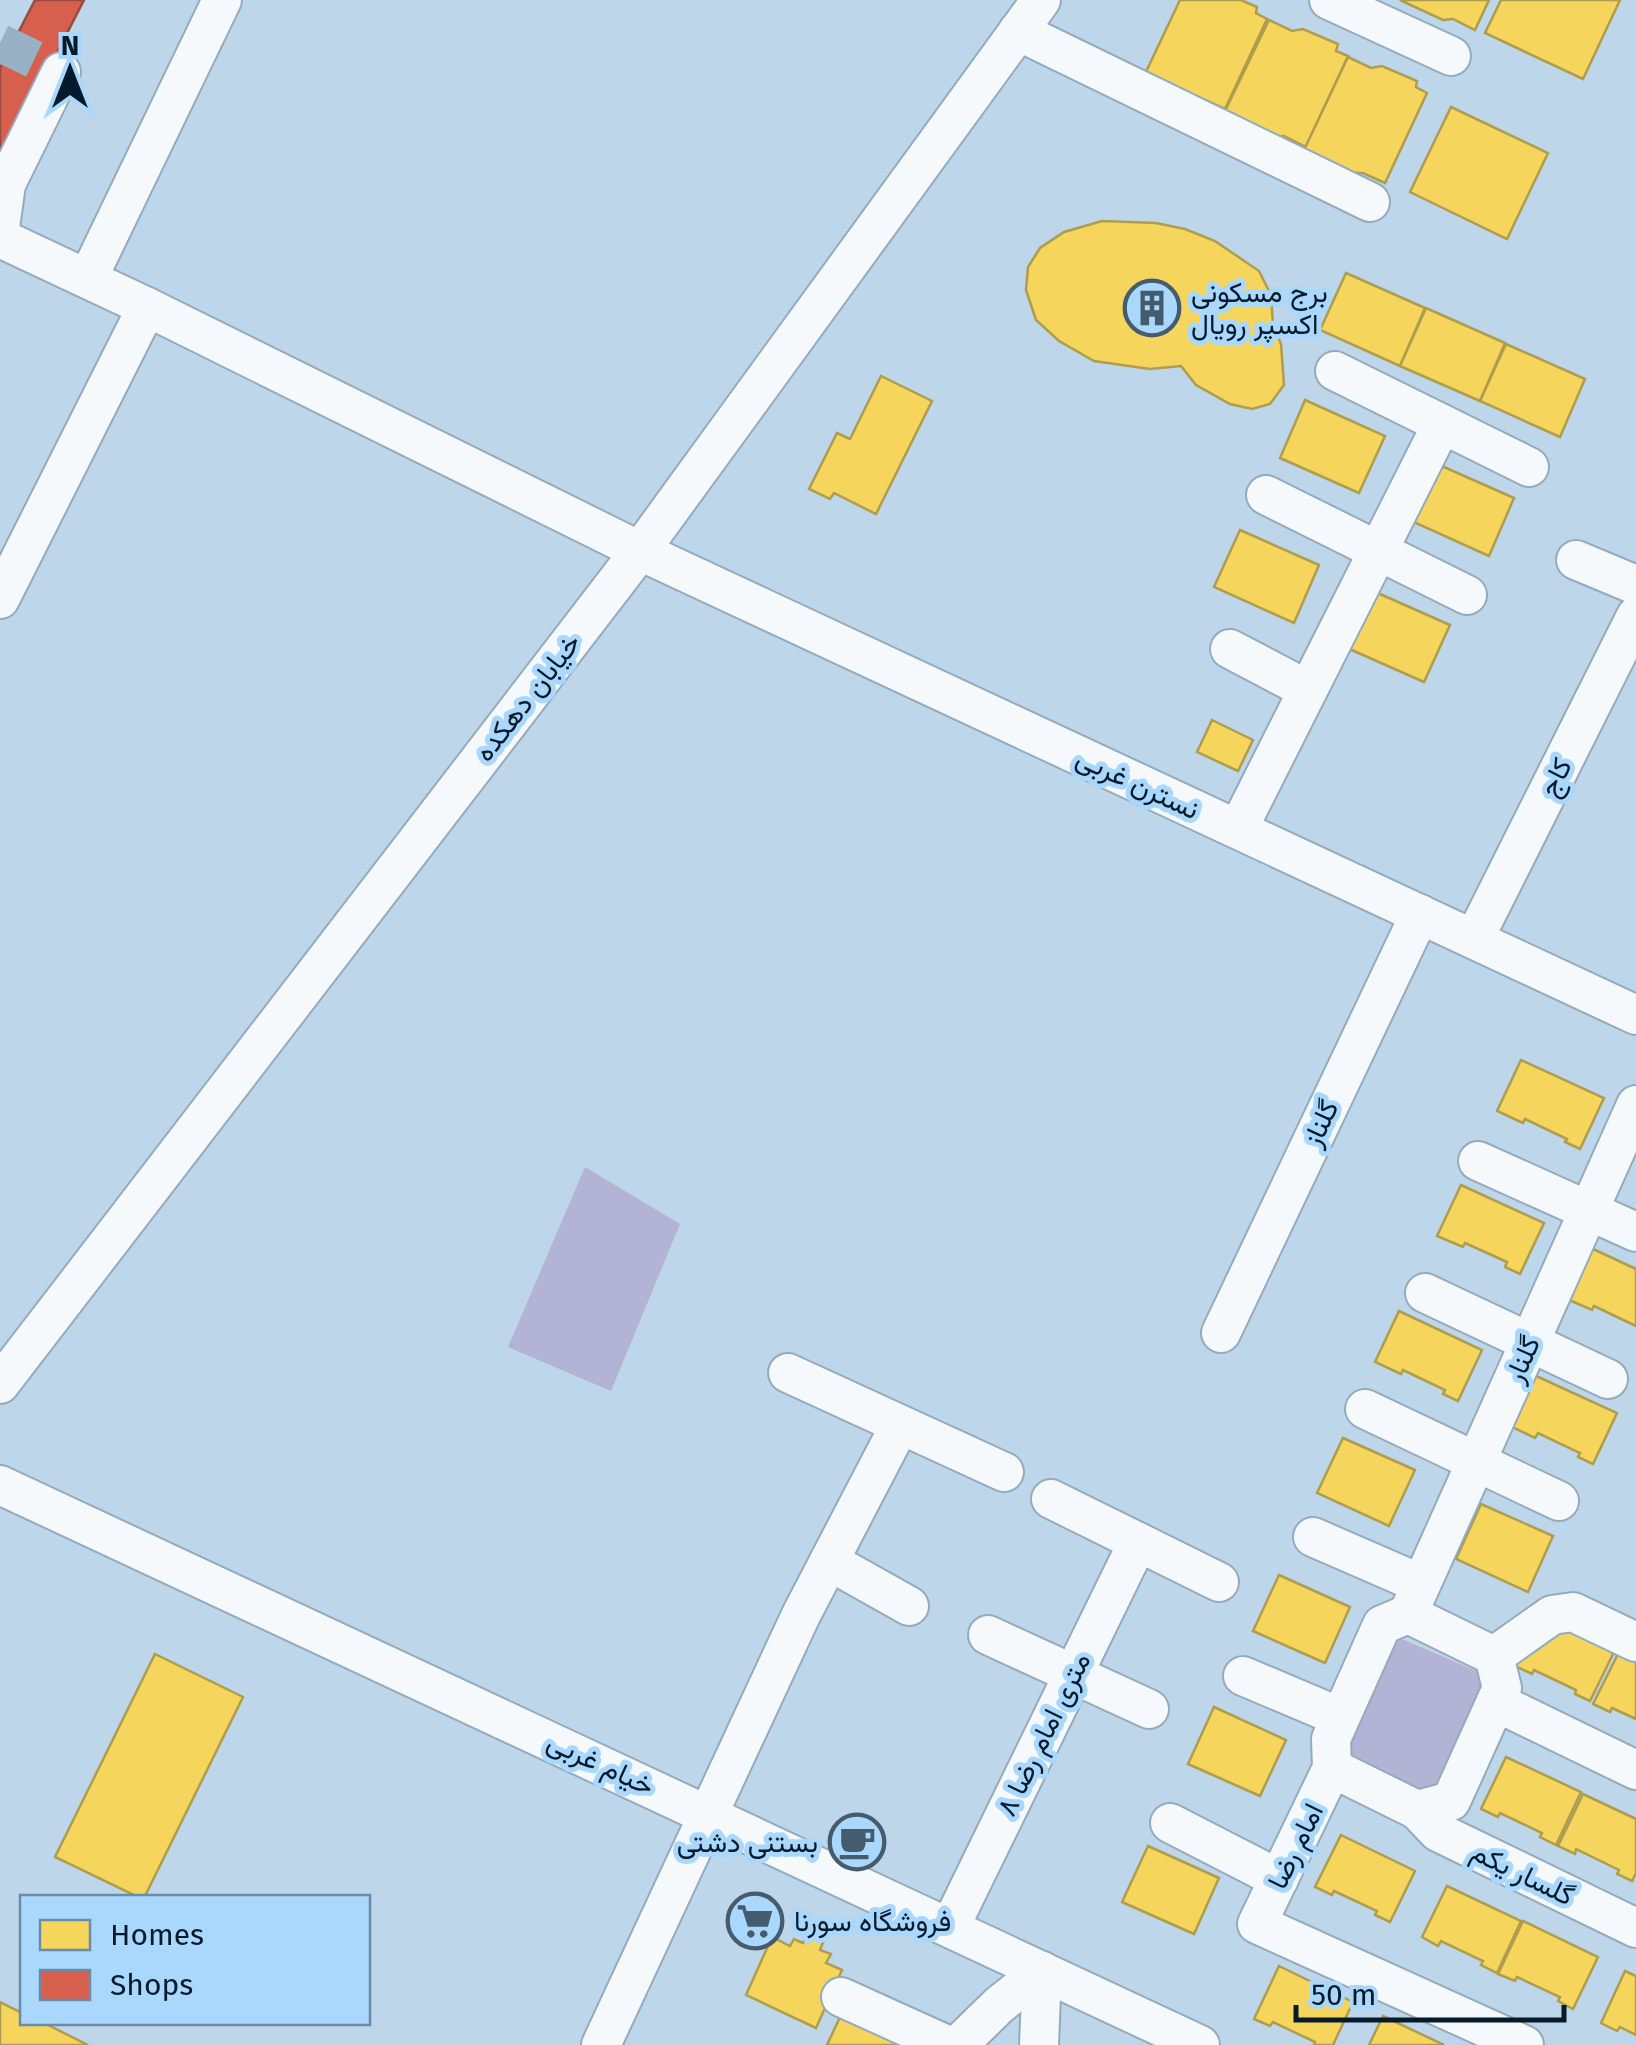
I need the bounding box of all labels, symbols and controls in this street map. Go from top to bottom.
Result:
north arrow [20,20,120,120]
text: N [61,29,79,62]
place label: برج مسکونی اکسپر رویال [1191,276,1328,343]
building icon: برج مسکونی اکسپر رویال [1122,278,1182,338]
street label: خیابان دهکده [467,627,588,768]
street label: نسترن غربی [1071,741,1204,827]
street label: کاج [1532,753,1581,803]
street label: گلناز [1295,1095,1346,1153]
street label: گلنار [1497,1331,1548,1389]
street label: ۸ متری امام رضا [990,1647,1099,1822]
street label: خیام غربی [541,1724,659,1804]
street label: امام رضا [1261,1798,1332,1895]
cafe icon: بستنی دشتی [827,1812,887,1872]
place label: بستنی دشتی [677,1826,818,1859]
street label: گلسار یکم [1465,1834,1579,1914]
supermarket icon: فروشگاه سورنا [725,1891,785,1951]
legend [20,1895,370,2025]
place label: فروشگاه سورنا [794,1905,951,1939]
text: Homes [110,1917,204,1953]
scale bar [1296,1960,1564,2022]
text: Shops [110,1967,193,2003]
text: 50 m [1311,1977,1376,2013]

